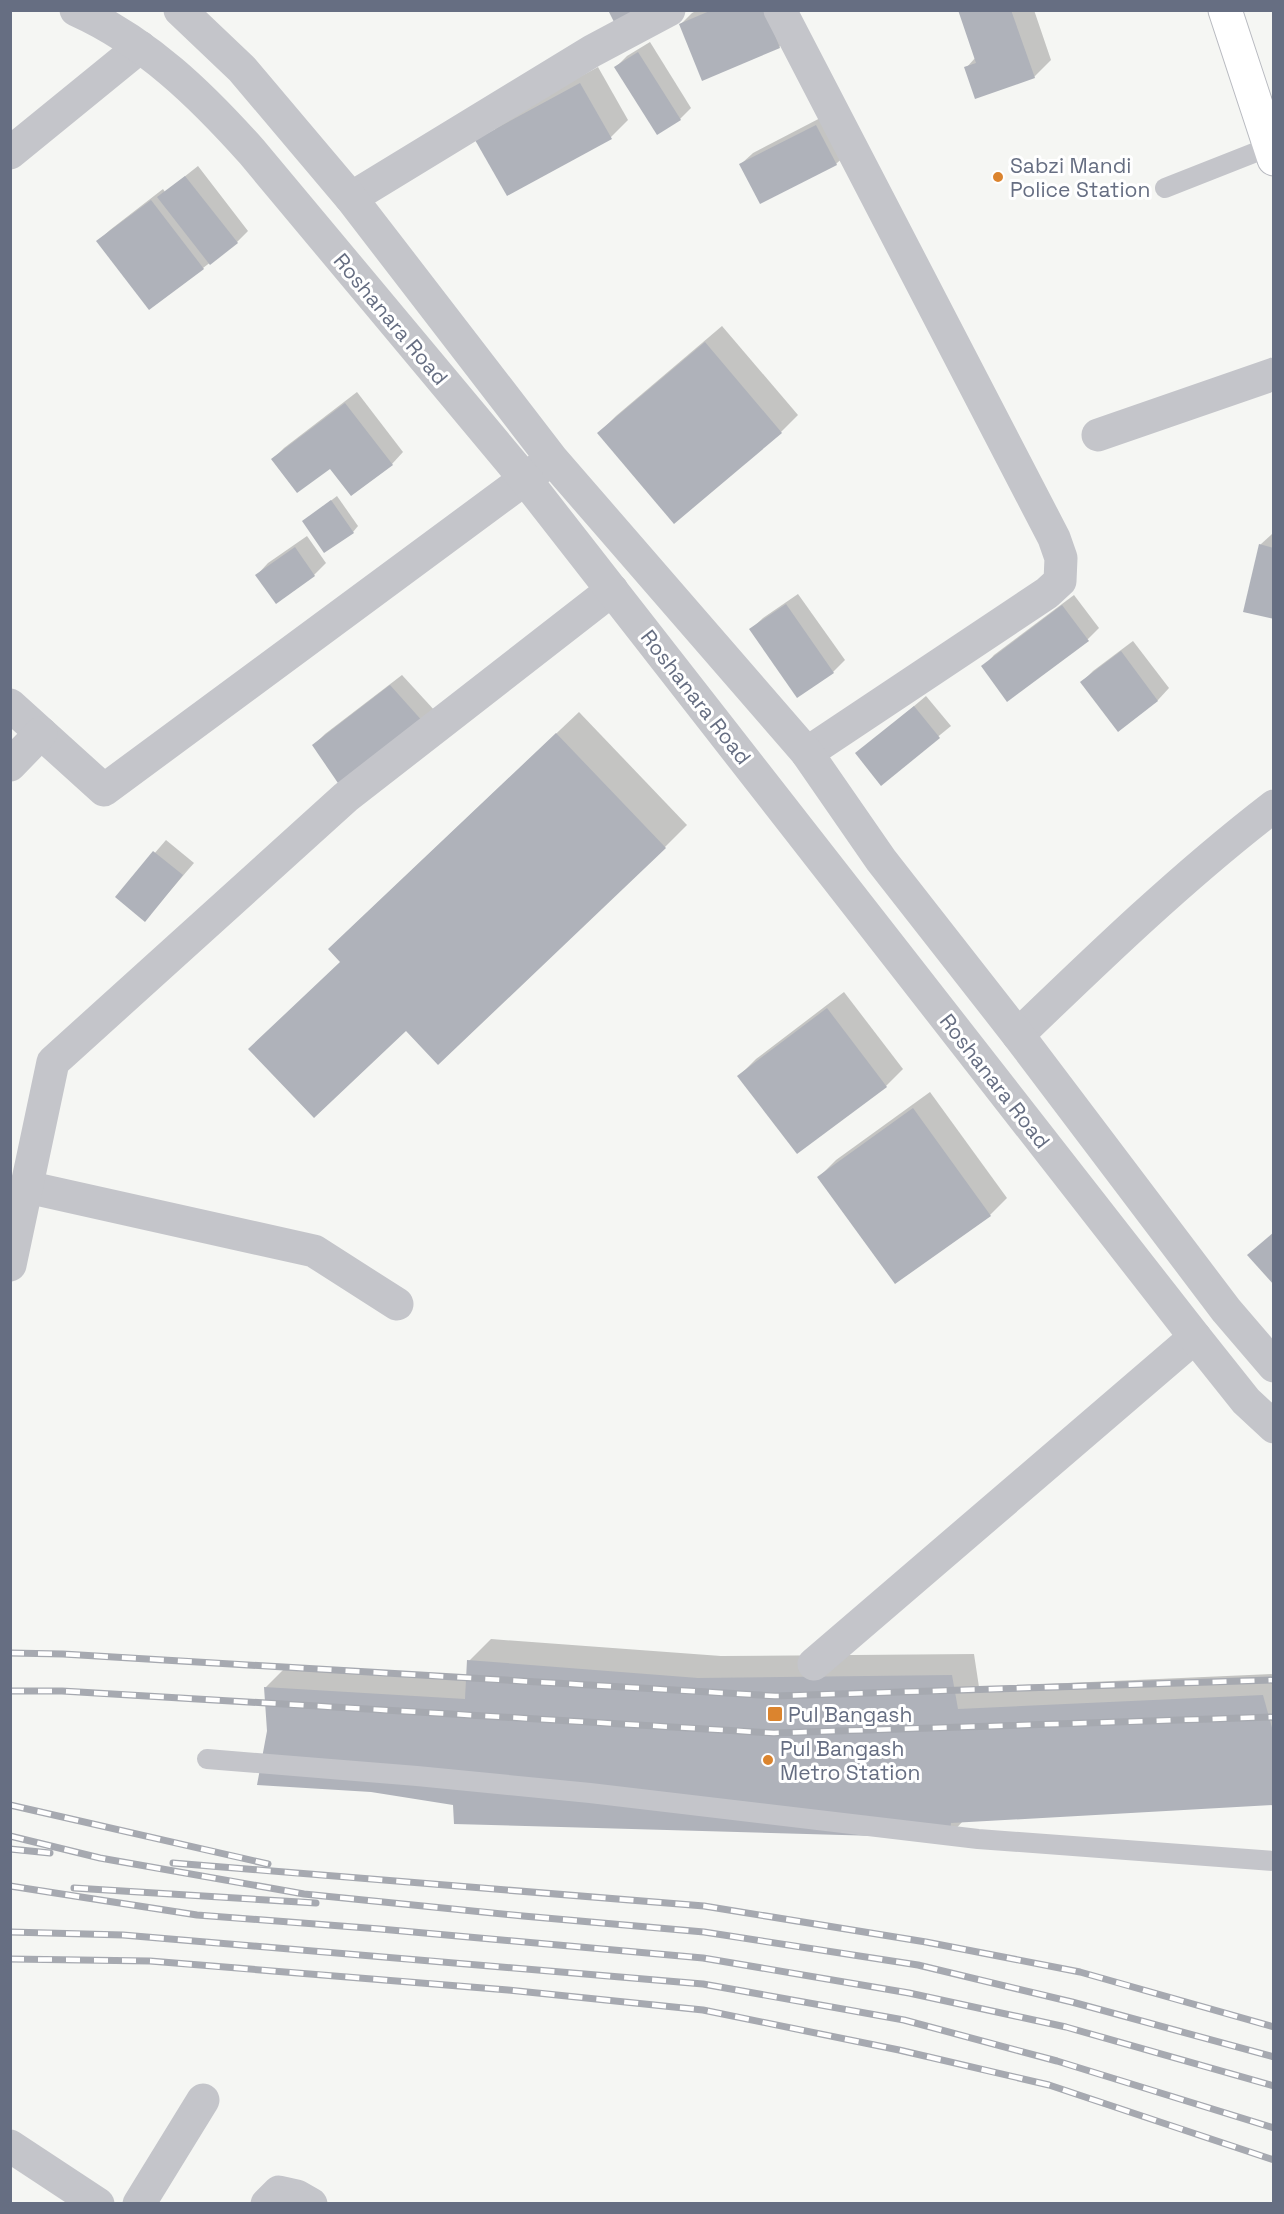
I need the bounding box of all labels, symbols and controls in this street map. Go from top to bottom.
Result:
place label: Sabzi Mandi Police Station [1010,152,1150,203]
marker: Sabzi Mandi Police Station [991,170,1005,184]
street label: Roshanara Road [328,248,454,390]
street label: Roshanara Road [635,624,757,770]
street label: Roshanara Road [934,1008,1056,1154]
place label: Pul Bangash [788,1701,912,1728]
marker: Pul Bangash [766,1705,784,1723]
place label: Pul Bangash Metro Station [780,1735,920,1786]
marker: Pul Bangash Metro Station [761,1753,775,1767]

